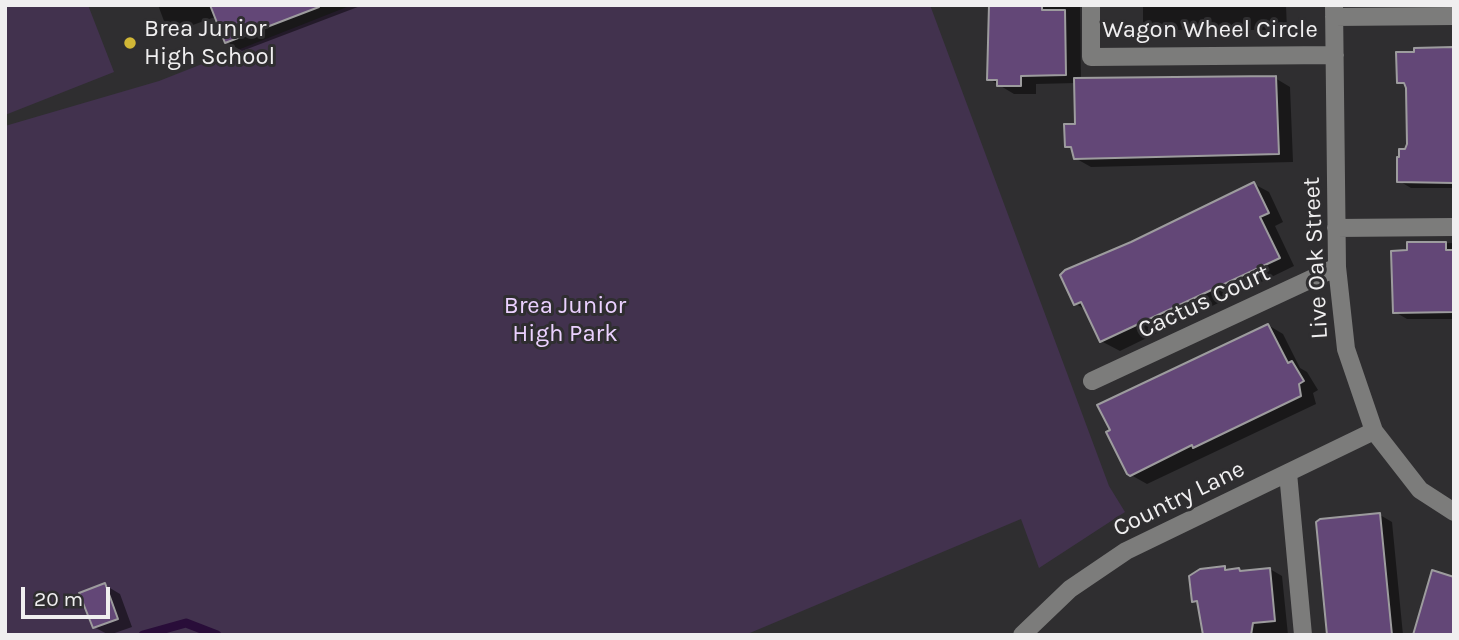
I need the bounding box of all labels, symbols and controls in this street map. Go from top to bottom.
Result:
place label: Brea Junior High School [144,15,275,71]
street label: Wagon Wheel Circle [1102,16,1318,44]
marker: Brea Junior High School [122,35,138,51]
street label: Live Oak Street [1297,176,1335,340]
street label: Cactus Court [1133,259,1275,345]
park label: Brea Junior High Park [504,292,626,348]
street label: Country Lane [1109,455,1249,543]
scale bar [24,574,114,618]
text: 20 m [34,587,83,611]

